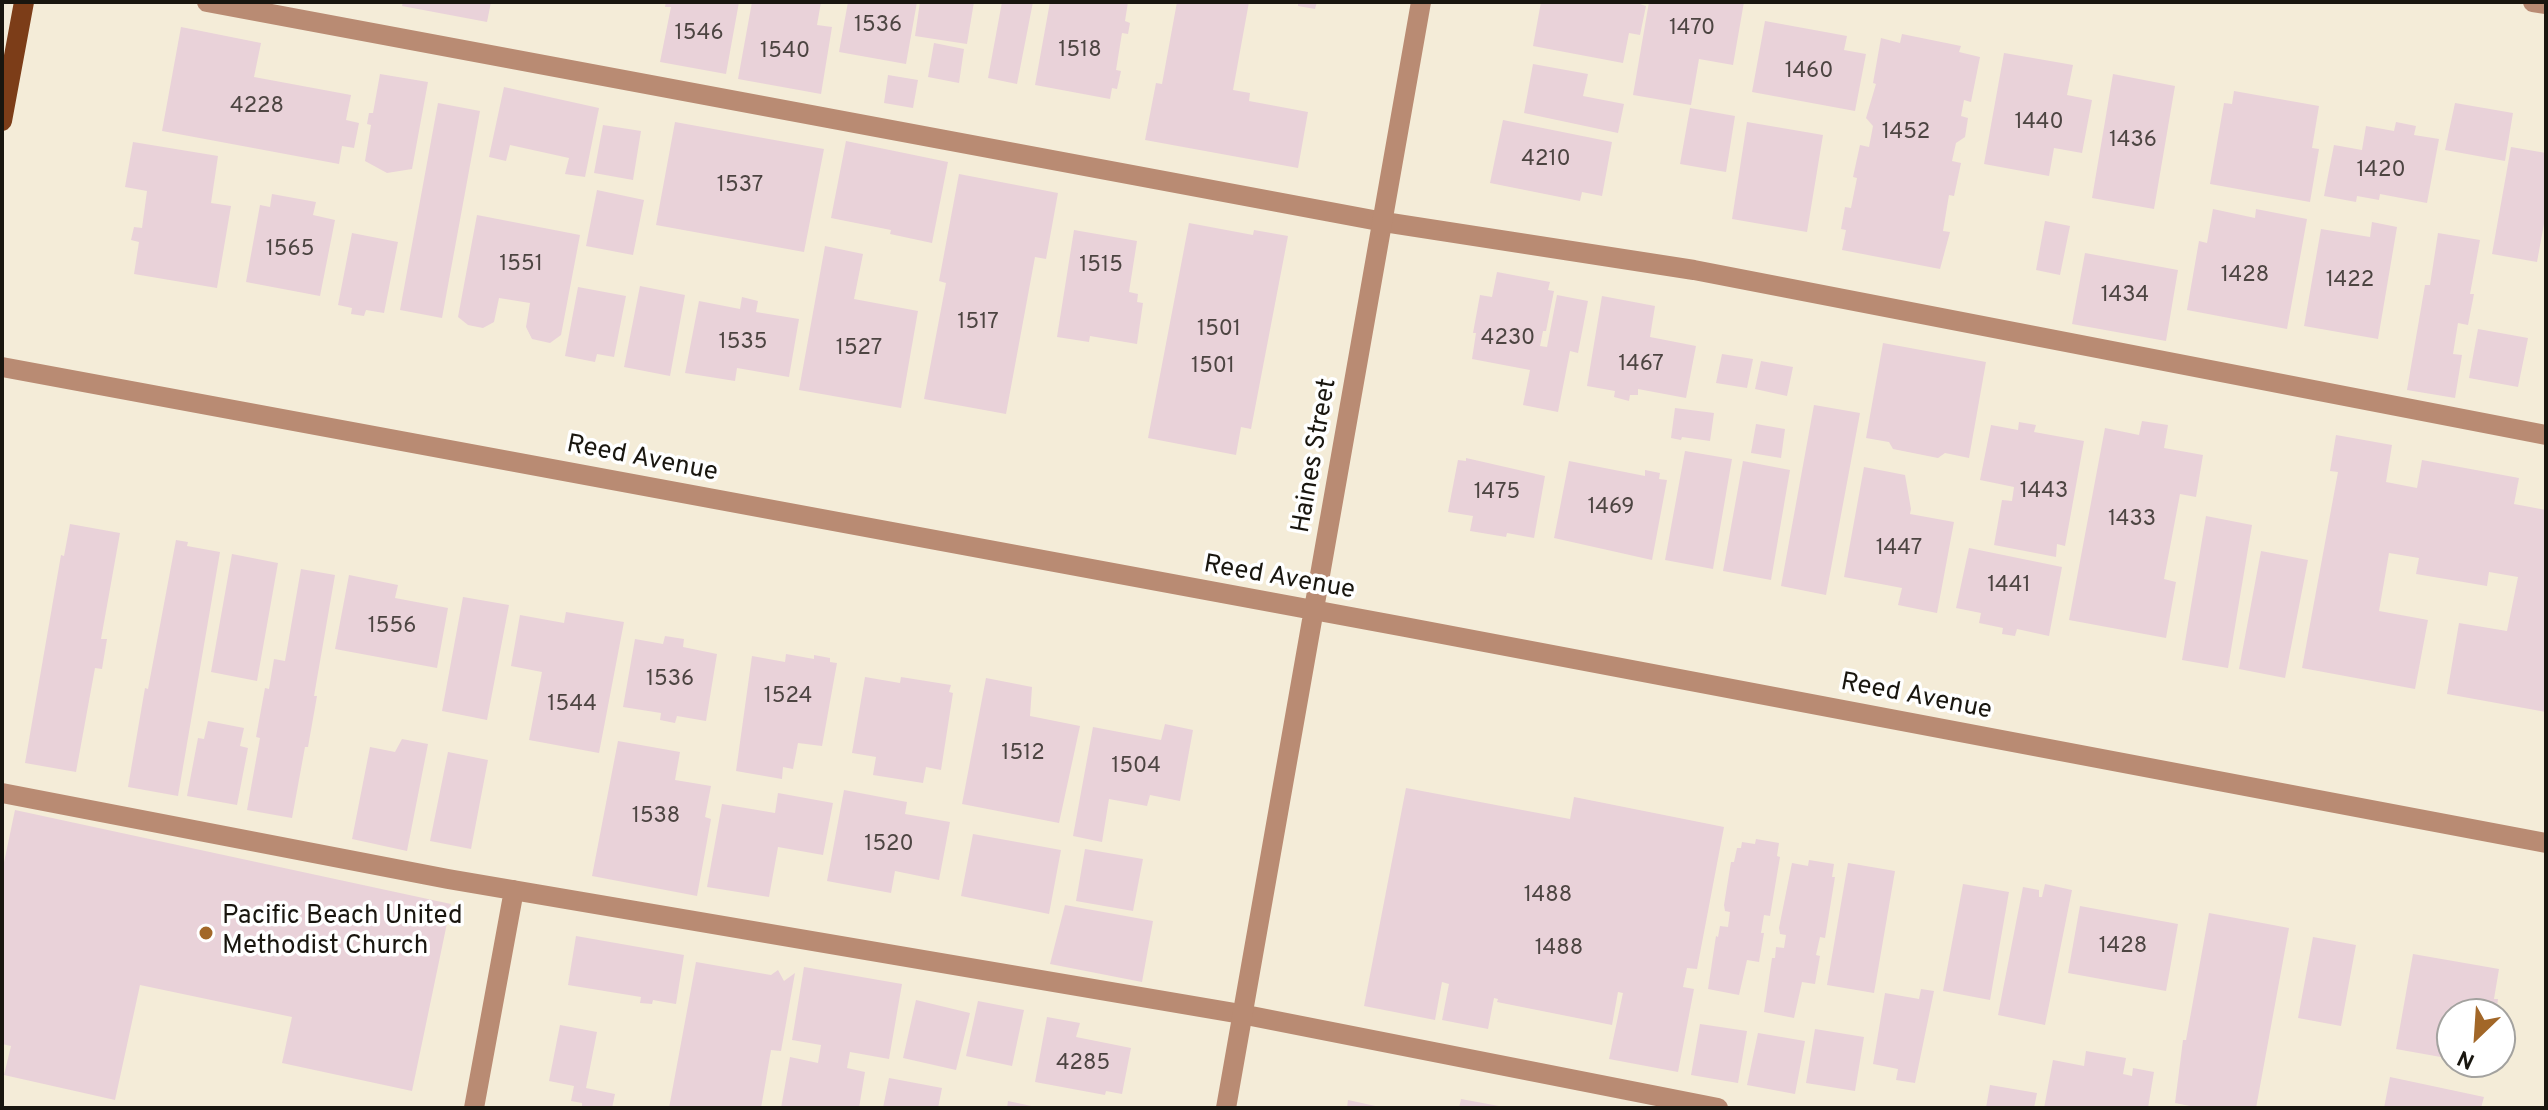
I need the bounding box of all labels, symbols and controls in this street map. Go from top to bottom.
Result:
house number: 1536 [854,14,902,40]
house number: 1470 [1669,17,1715,43]
house number: 1546 [674,22,724,48]
house number: 1518 [1058,39,1102,65]
house number: 1540 [760,40,810,66]
house number: 1460 [1785,60,1833,86]
house number: 4228 [230,95,284,121]
house number: 1440 [2014,111,2064,137]
house number: 1452 [1882,121,1930,147]
house number: 1436 [2109,129,2157,155]
house number: 4210 [1521,148,1571,174]
house number: 1420 [2356,159,2406,185]
house number: 1537 [717,174,763,200]
house number: 1565 [266,238,314,264]
house number: 1551 [499,253,543,279]
house number: 1515 [1079,254,1123,280]
house number: 1428 [2221,264,2269,290]
house number: 1422 [2326,269,2374,295]
house number: 1434 [2101,284,2149,310]
house number: 1517 [957,311,999,337]
house number: 1501 [1197,318,1241,344]
house number: 4230 [1481,327,1535,353]
house number: 1535 [719,331,767,357]
house number: 1527 [836,337,882,363]
house number: 1467 [1618,353,1664,379]
house number: 1501 [1191,355,1235,381]
street label: Haines Street [1287,376,1345,536]
street label: Reed Avenue [564,430,720,490]
house number: 1443 [2020,480,2068,506]
house number: 1475 [1474,481,1520,507]
house number: 1469 [1588,496,1634,522]
house number: 1433 [2108,508,2156,534]
house number: 1447 [1876,537,1922,563]
street label: Reed Avenue [1201,550,1357,608]
house number: 1441 [1987,574,2031,600]
house number: 1556 [368,615,416,641]
house number: 1536 [646,668,694,694]
street label: Reed Avenue [1838,668,1994,728]
house number: 1524 [764,685,812,711]
house number: 1544 [547,693,597,719]
house number: 1512 [1001,742,1045,768]
house number: 1504 [1111,755,1161,781]
house number: 1538 [632,805,680,831]
house number: 1520 [864,833,914,859]
house number: 1488 [1524,884,1572,910]
place label: Pacific Beach United Methodist Church [222,902,463,964]
marker: Pacific Beach United Methodist Church [197,924,215,942]
house number: 1428 [2099,935,2147,961]
house number: 1488 [1535,937,1583,963]
north arrow [2436,998,2516,1078]
text: N [2454,1043,2479,1074]
house number: 4285 [1056,1052,1110,1078]

